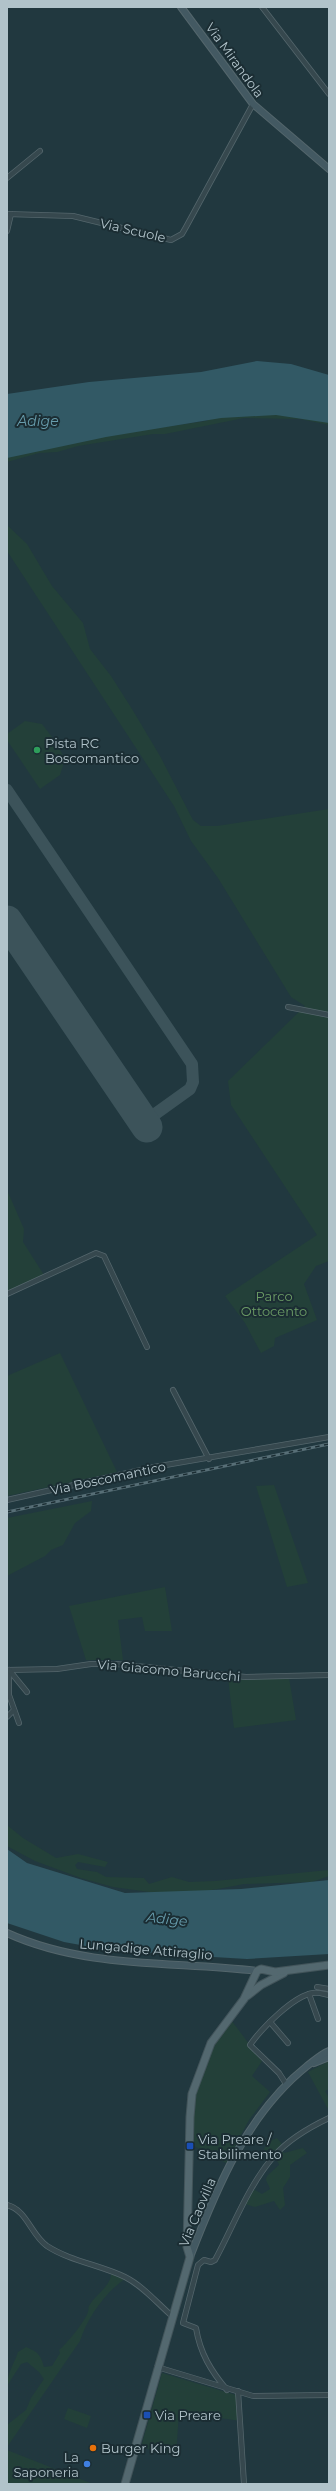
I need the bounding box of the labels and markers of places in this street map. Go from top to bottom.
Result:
place label: Pista RC Boscomantico [45,735,139,766]
marker: Pista RC Boscomantico [32,745,42,755]
place label: Via Preare / Stabilimento [198,2131,282,2162]
marker: Via Preare / Stabilimento [185,2141,195,2151]
place label: Via Preare [155,2407,221,2423]
marker: Via Preare [142,2410,152,2420]
place label: Burger King [101,2440,180,2456]
marker: Burger King [88,2443,98,2453]
place label: La Saponeria [13,2449,79,2480]
marker: La Saponeria [82,2459,92,2469]

